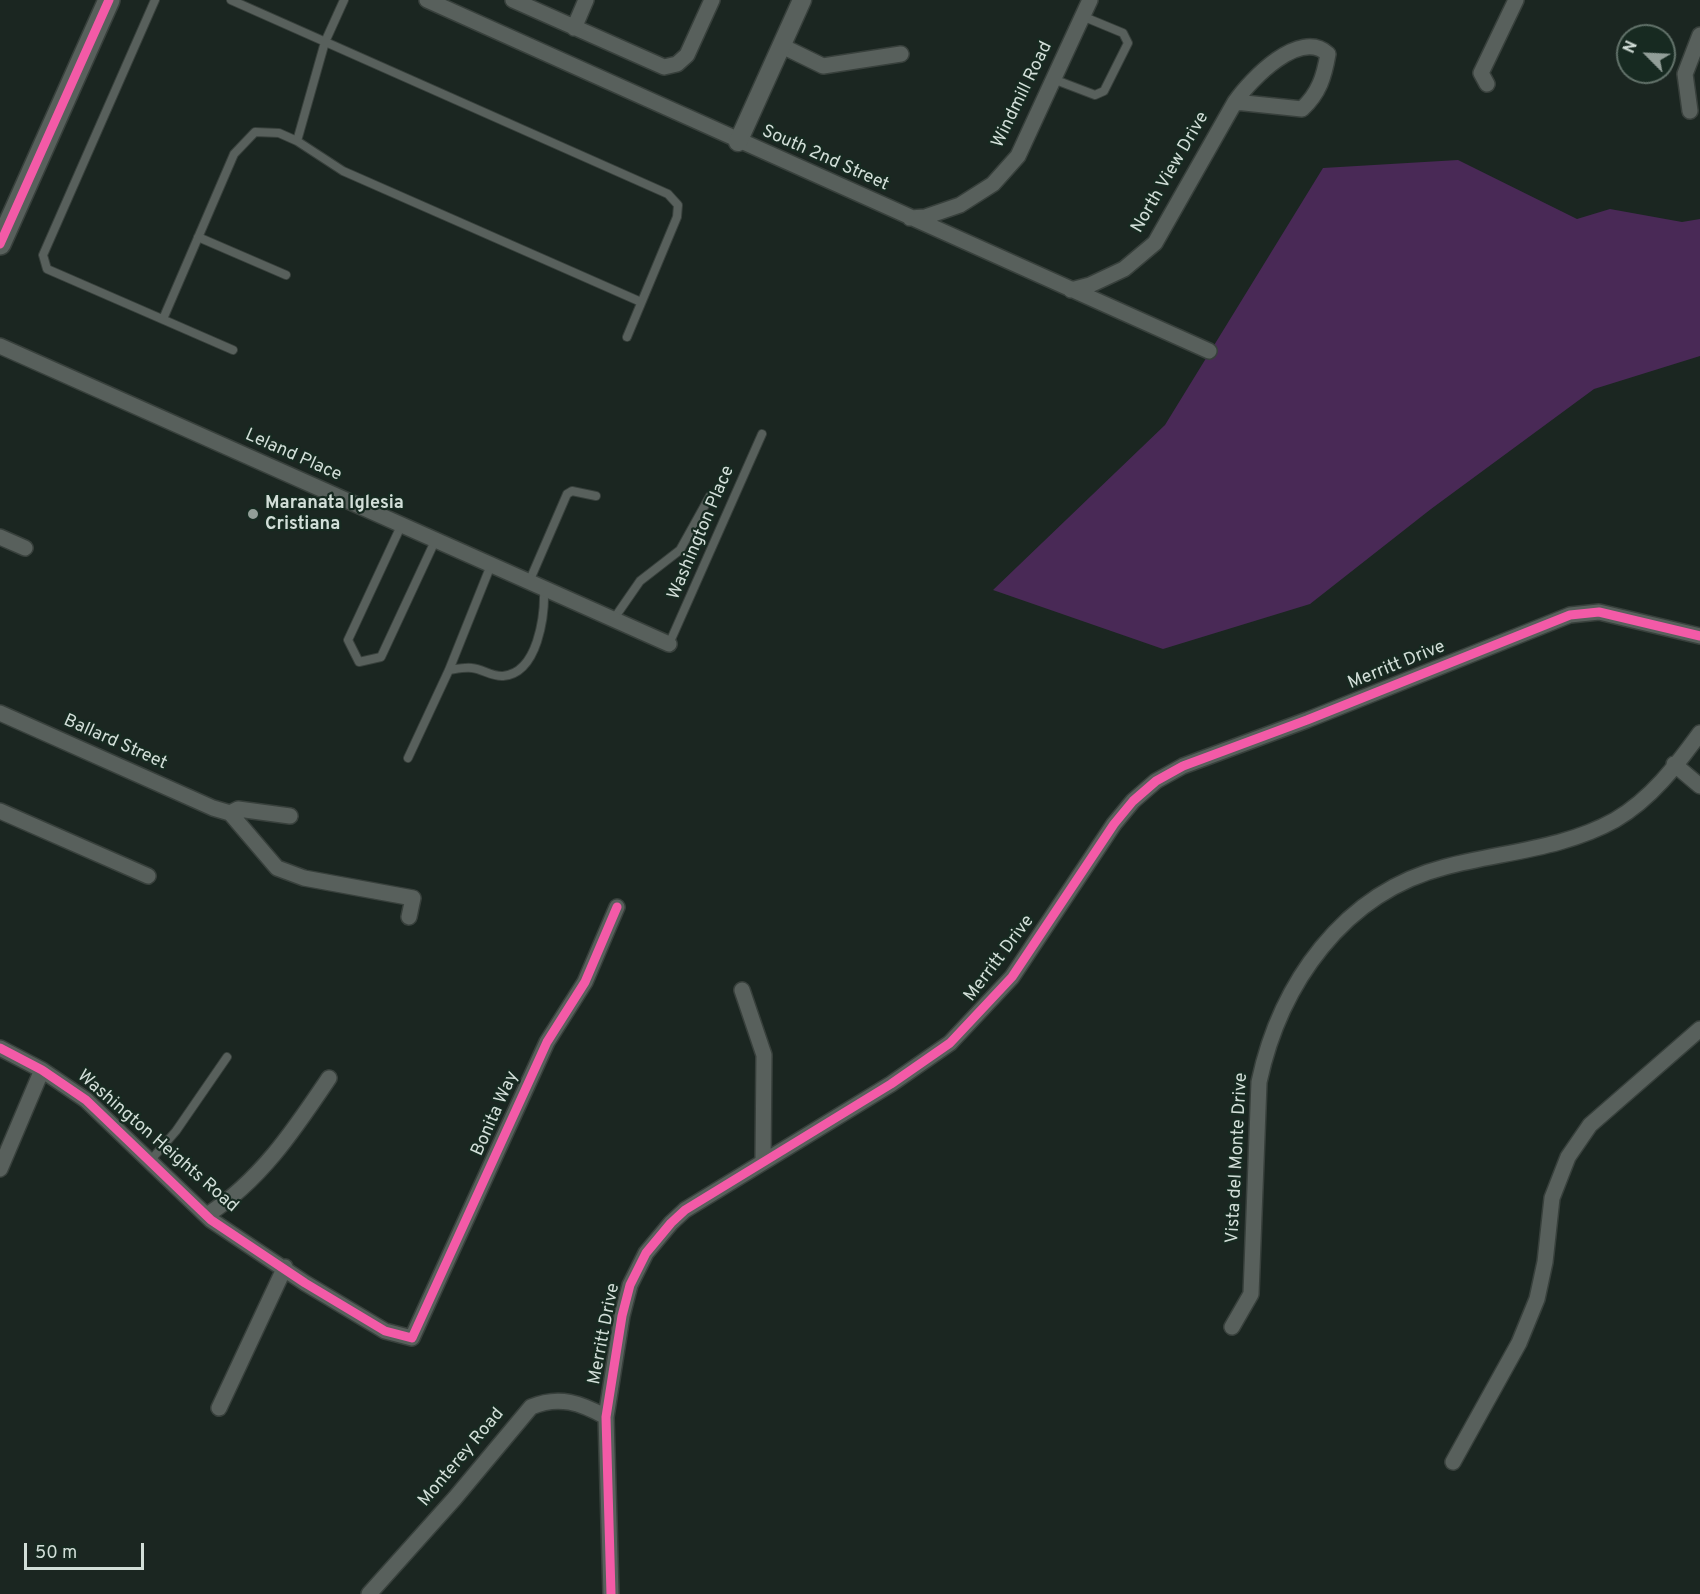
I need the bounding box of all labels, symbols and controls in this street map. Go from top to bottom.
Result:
north arrow [1616,24,1676,84]
street label: Windmill Road [988,38,1058,152]
text: N [1620,38,1643,57]
street label: North View Drive [1128,109,1214,237]
street label: South 2nd Street [758,121,892,197]
street label: Leland Place [241,425,345,487]
street label: Washington Place [664,463,740,603]
place label: Maranata Iglesia Cristiana [265,493,404,536]
marker: Maranata Iglesia Cristiana [246,507,260,521]
street label: Merritt Drive [1345,637,1449,695]
street label: Ballard Street [60,711,170,775]
street label: Merritt Drive [960,911,1040,1007]
street label: Washington Heights Road [72,1066,242,1218]
street label: Bonita Way [468,1068,524,1160]
street label: Vista del Monte Drive [1223,1072,1253,1244]
street label: Merritt Drive [585,1281,625,1387]
street label: Monterey Road [414,1404,510,1512]
scale bar [27,1531,147,1569]
text: 50 m [35,1542,77,1565]

